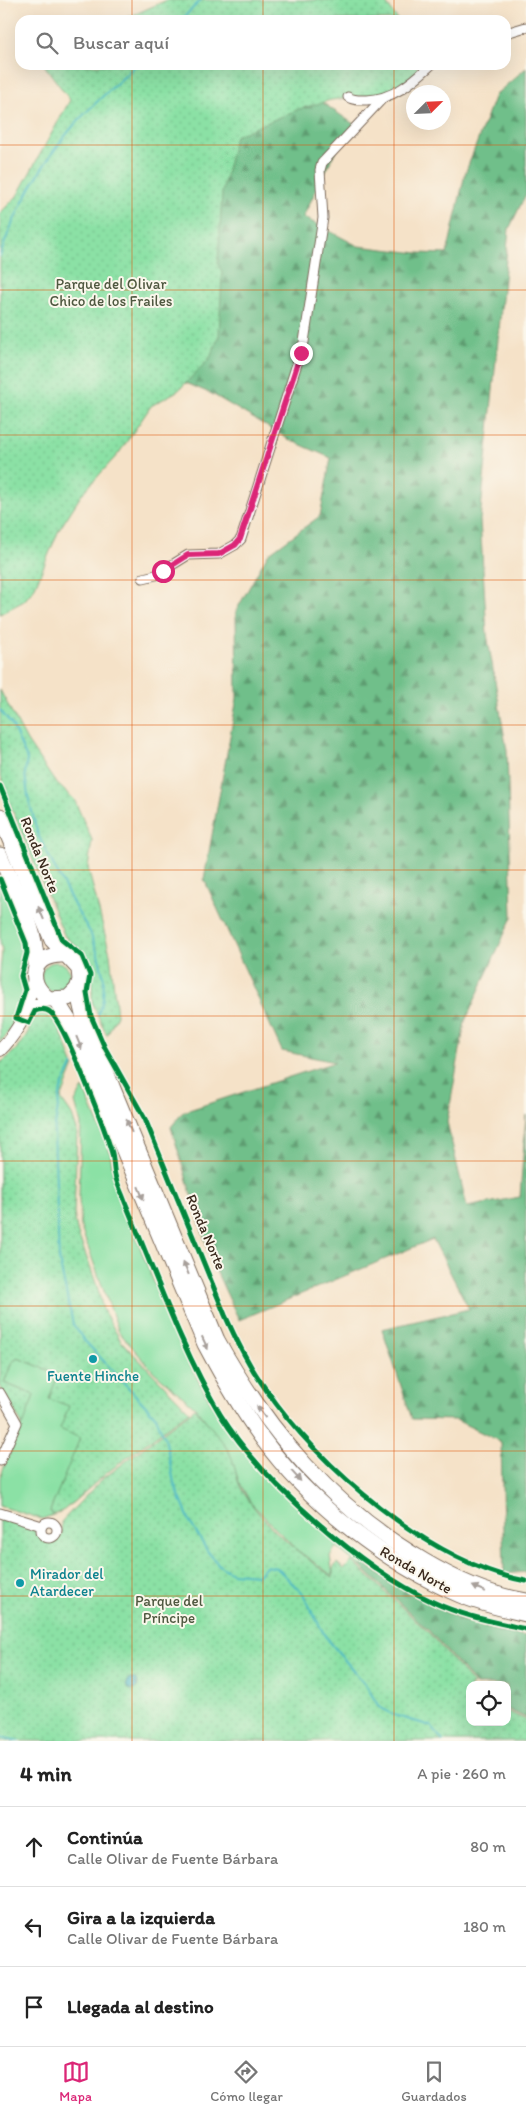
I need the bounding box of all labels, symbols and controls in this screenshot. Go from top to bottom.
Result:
search box [15,15,511,70]
icon: search [33,29,61,57]
text: Buscar aquí [73,31,169,54]
north arrow [406,85,451,130]
park label: Parque del Olivar Chico de los Frailes [49,275,173,310]
route end [290,342,313,365]
route start [152,560,175,583]
street label: Ronda Norte [17,814,63,896]
one-way arrow [36,906,44,920]
one-way arrow [75,1036,83,1050]
one-way arrow [124,1119,132,1133]
one-way arrow [137,1186,145,1200]
street label: Ronda Norte [182,1191,230,1273]
one-way arrow [182,1260,190,1275]
one-way arrow [201,1336,209,1350]
marker: Fuente Hinche [87,1353,99,1365]
place label: Fuente Hinche [47,1367,139,1385]
one-way arrow [256,1405,266,1418]
one-way arrow [290,1470,302,1482]
street label: Ronda Norte [377,1542,455,1598]
place label: Mirador del Atardecer [30,1565,104,1600]
marker: Mirador del Atardecer [14,1577,26,1589]
one-way arrow [472,1584,486,1592]
park label: Parque del Príncipe [135,1592,204,1627]
map controls [466,1681,511,1726]
button: locate [466,1681,511,1726]
text: 4 min [20,1761,72,1786]
text: A pie · 260 m [417,1764,506,1783]
text: Continúa [67,1826,143,1849]
icon: ahead [20,1833,48,1861]
text: 80 m [470,1837,506,1856]
text: Calle Olivar de Fuente Bárbara [67,1849,278,1868]
text: Gira a la izquierda [67,1906,215,1929]
icon: left [20,1913,48,1941]
text: 180 m [463,1917,506,1936]
text: Calle Olivar de Fuente Bárbara [67,1929,278,1948]
icon: arrive [20,1993,48,2021]
text: Llegada al destino [67,1995,214,2018]
tab: Mapa [59,2058,92,2105]
tab: Cómo llegar [210,2058,283,2105]
tab: Guardados [401,2058,467,2105]

